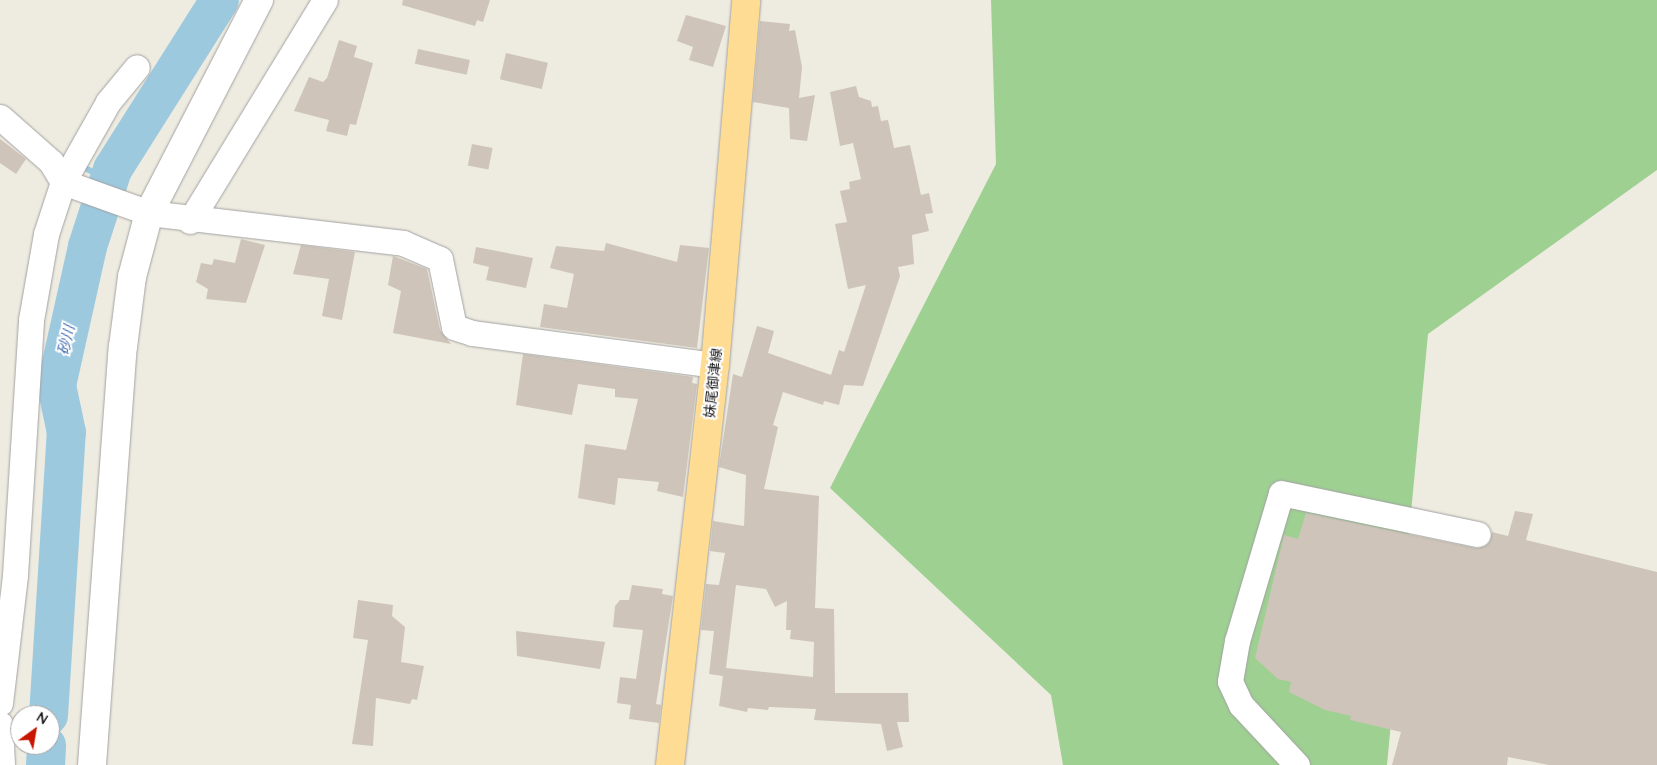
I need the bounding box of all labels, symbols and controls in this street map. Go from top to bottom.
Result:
water label: 砂川 [54,323,78,357]
street label: 妹尾御津線 [701,347,725,419]
north arrow [10,705,60,755]
text: N [33,708,52,728]

